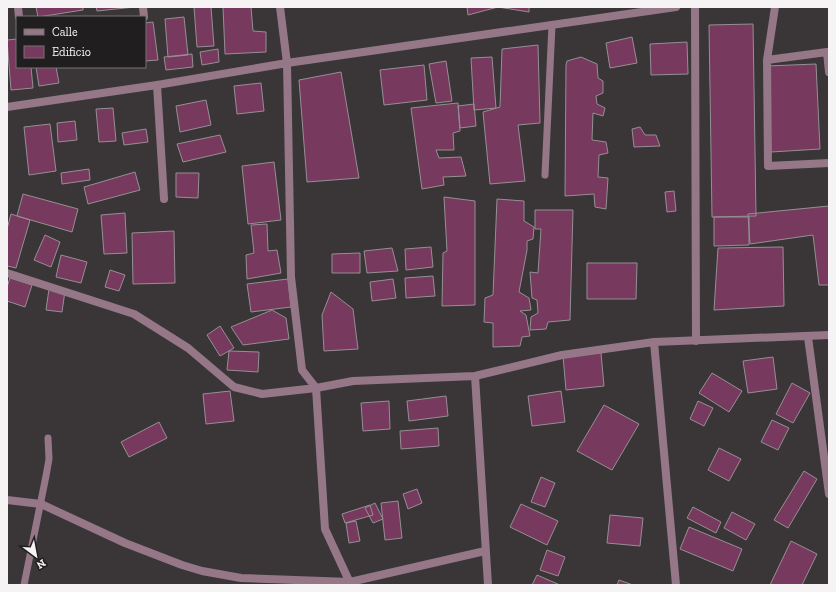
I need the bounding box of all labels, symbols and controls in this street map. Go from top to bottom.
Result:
legend [16,16,146,68]
text: Calle [52,25,78,39]
text: Edificio [52,45,91,59]
north arrow [16,536,56,576]
text: N [34,556,48,572]

